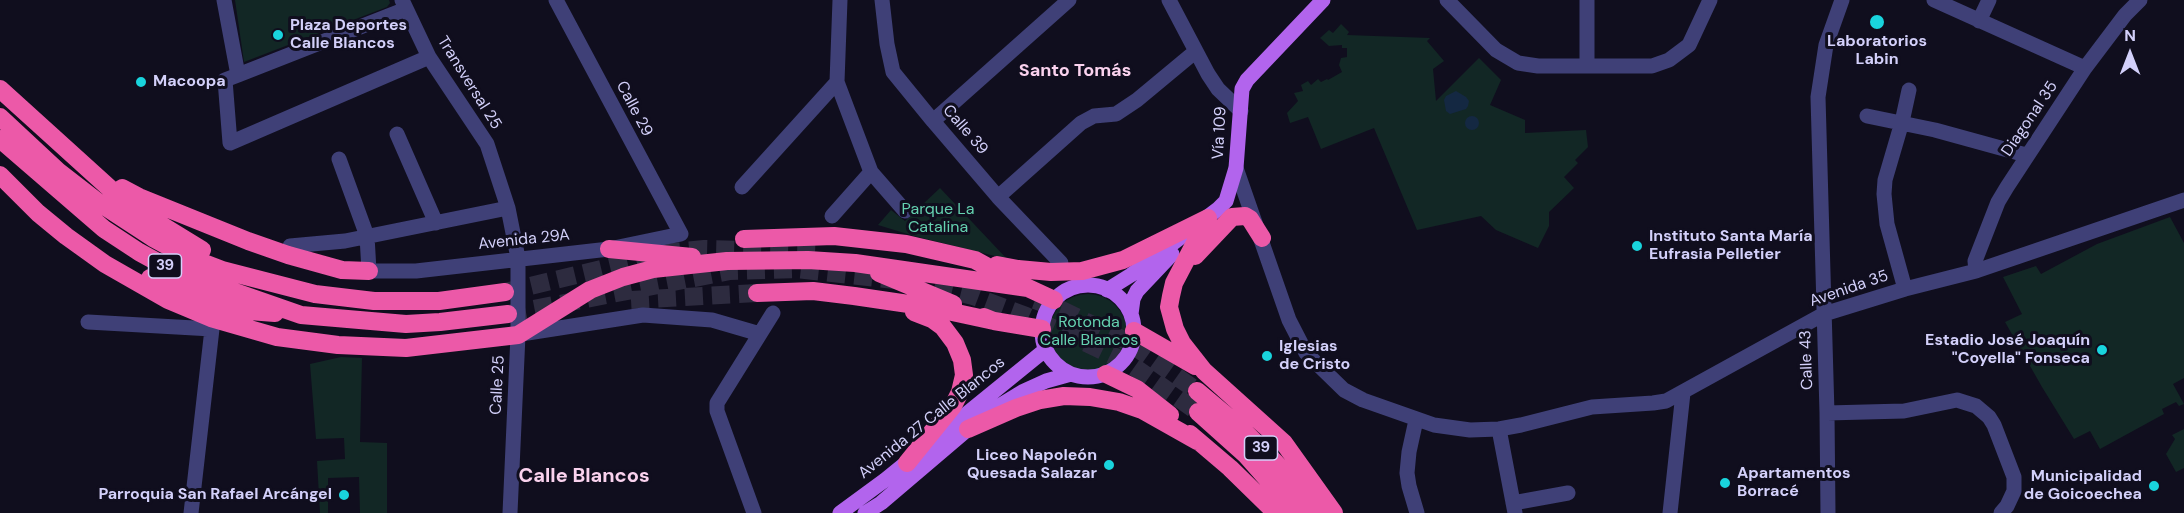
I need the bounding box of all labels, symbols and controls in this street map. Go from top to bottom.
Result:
marker: Laboratorios Labin [1868,13,1886,31]
place label: Plaza Deportes Calle Blancos [290,16,407,54]
north arrow [2100,24,2160,84]
text: N [2124,25,2136,46]
marker: Plaza Deportes Calle Blancos [271,28,285,42]
place label: Laboratorios Labin [1827,32,1927,70]
street label: Transversal 25 [433,33,505,133]
district label: Santo Tomás [1019,60,1131,82]
place label: Macoopa [153,72,226,92]
marker: Macoopa [134,75,148,89]
street label: Calle 29 [611,78,657,140]
street label: Diagonal 35 [1998,78,2062,160]
street label: Calle 39 [938,101,992,159]
street label: Vía 109 [1209,106,1231,160]
park label: Parque La Catalina [902,200,974,238]
street label: Avenida 29A [477,226,571,254]
place label: Instituto Santa María Eufrasia Pelletier [1649,227,1813,265]
marker: Instituto Santa María Eufrasia Pelletier [1630,239,1644,253]
road number: 39 [148,254,182,278]
street label: Avenida 35 [1807,267,1891,311]
park label: Rotonda Calle Blancos [1040,313,1138,351]
street label: Calle 43 [1796,330,1818,390]
place label: Estadio José Joaquín "Coyella" Fonseca [1925,331,2090,369]
place label: Iglesias de Cristo [1279,337,1350,375]
marker: Estadio José Joaquín "Coyella" Fonseca [2095,343,2109,357]
marker: Iglesias de Cristo [1260,349,1274,363]
street label: Avenida 27 Calle Blancos [855,353,1009,483]
street label: Calle 25 [487,355,509,415]
road number: 39 [1244,436,1278,460]
place label: Liceo Napoleón Quesada Salazar [967,446,1097,484]
marker: Liceo Napoleón Quesada Salazar [1102,458,1116,472]
place label: Apartamentos Borracé [1737,464,1851,502]
district label: Calle Blancos [518,465,650,489]
place label: Municipalidad de Goicoechea [2024,467,2142,505]
marker: Apartamentos Borracé [1718,476,1732,490]
marker: Municipalidad de Goicoechea [2147,479,2161,493]
place label: Parroquia San Rafael Arcángel [98,485,332,505]
marker: Parroquia San Rafael Arcángel [337,488,351,502]

